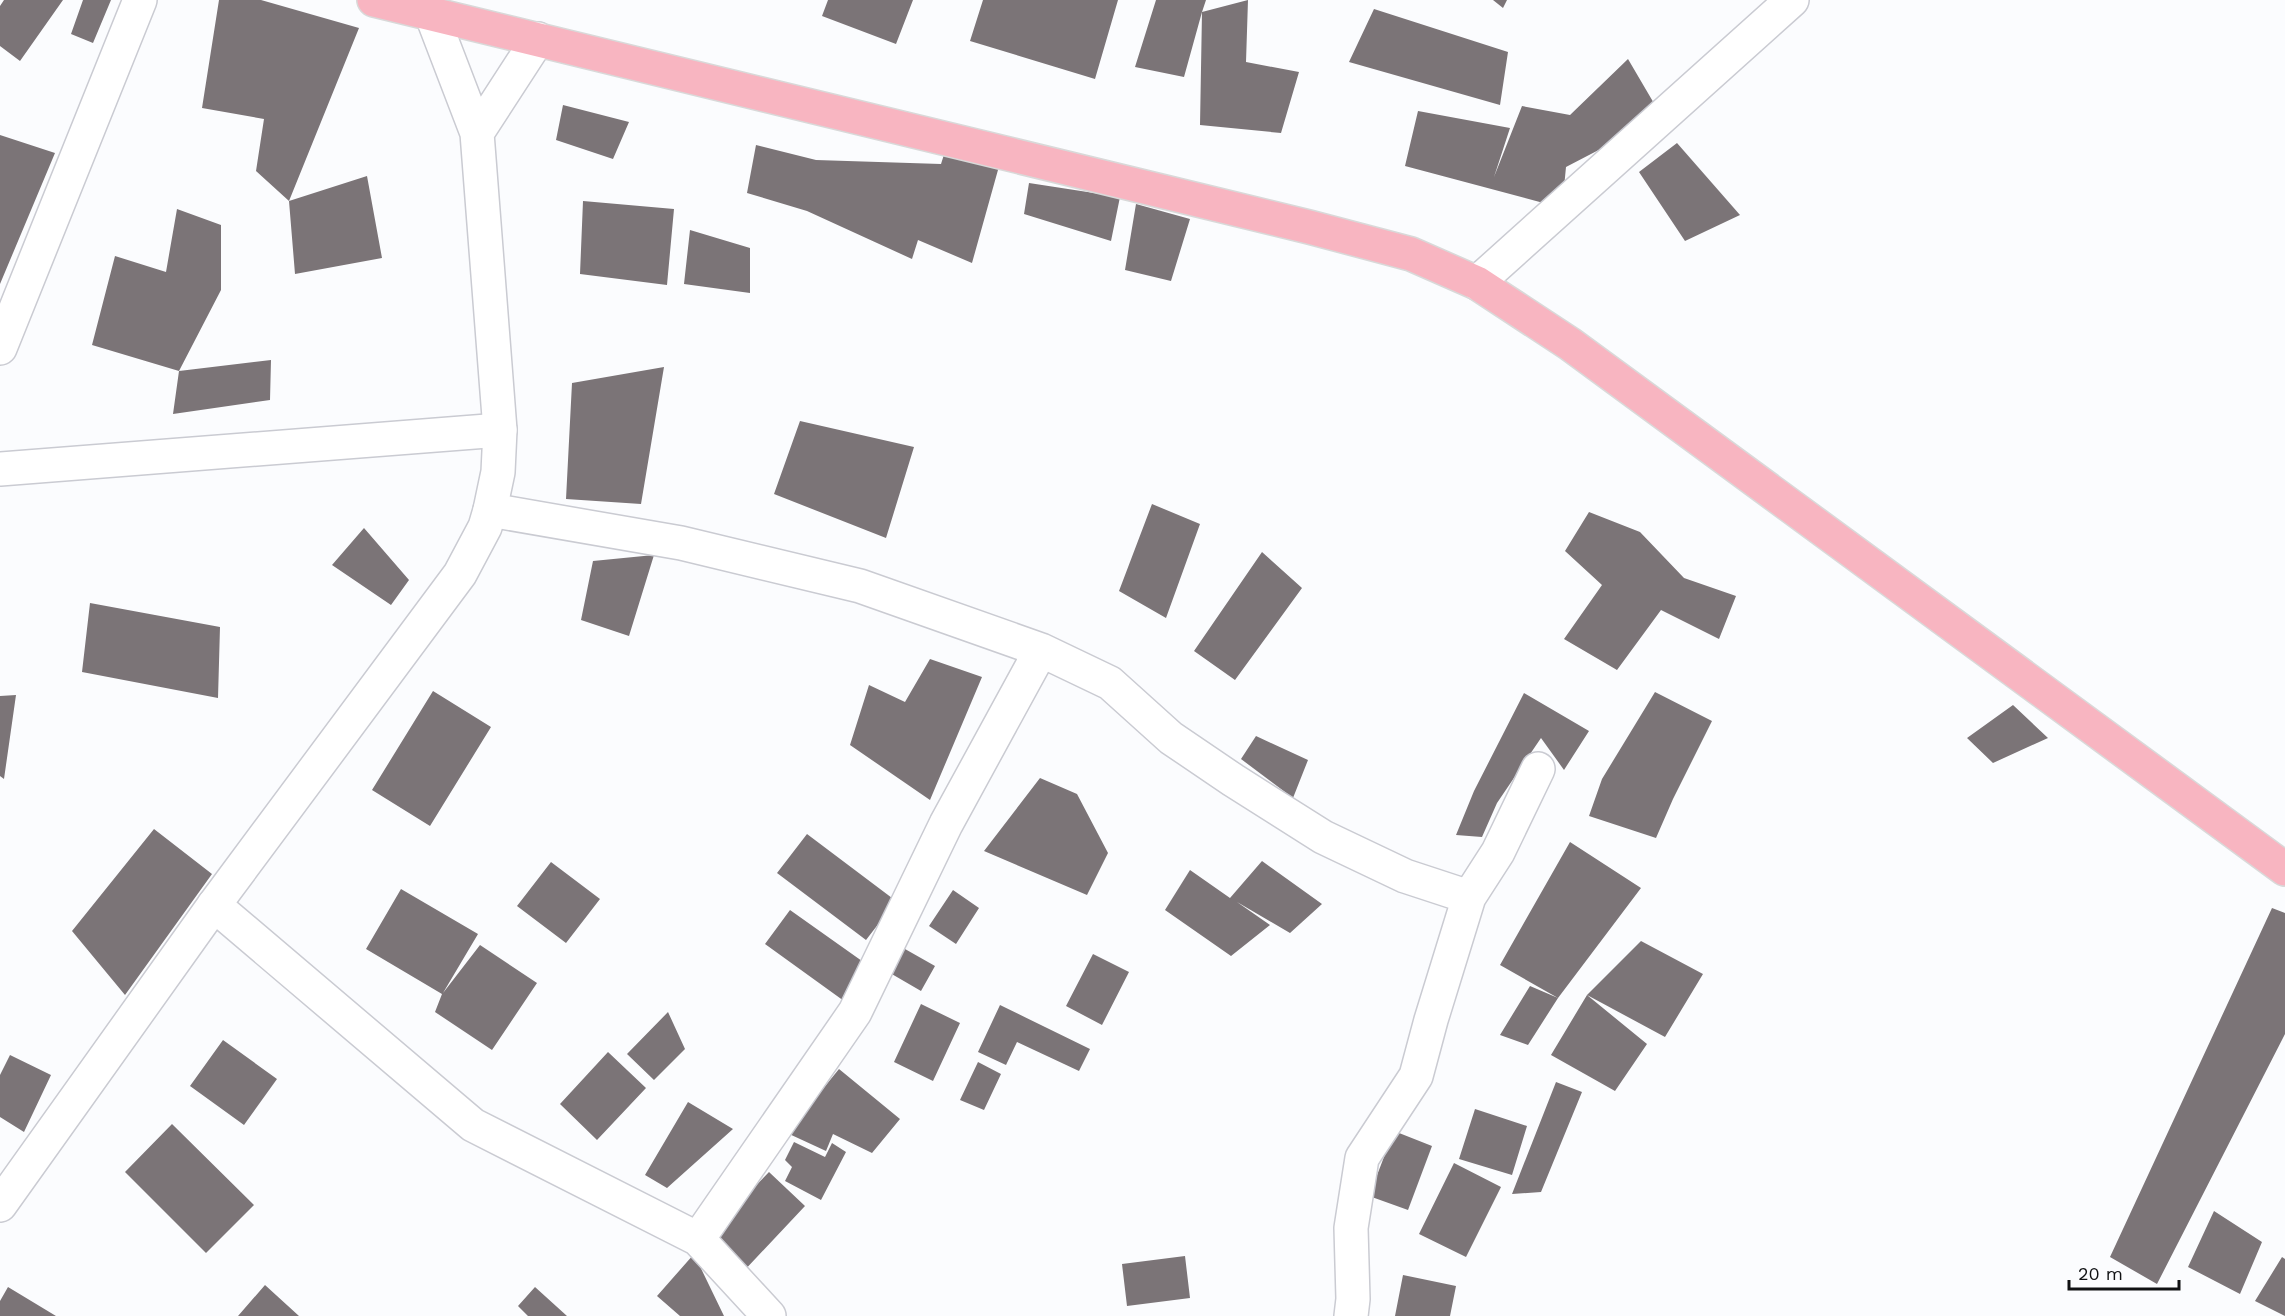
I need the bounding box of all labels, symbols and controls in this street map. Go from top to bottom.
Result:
scale bar [2069,1253,2178,1291]
text: 20 m [2078,1263,2123,1284]

